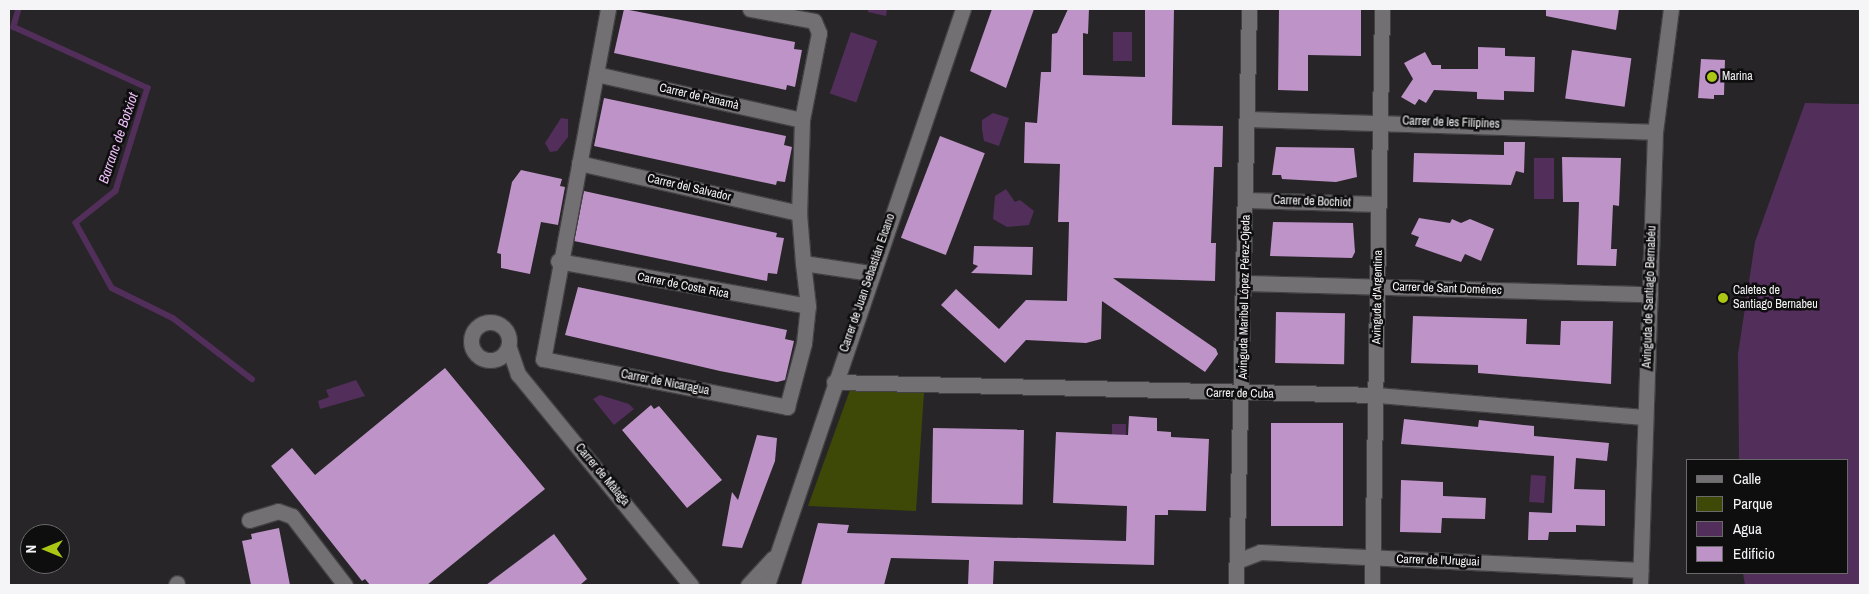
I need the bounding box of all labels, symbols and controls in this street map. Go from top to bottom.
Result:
place label: Marina [1722,70,1753,84]
marker: Marina [1706,71,1718,83]
street label: Carrer de Panamà [658,81,740,113]
water label: Barranc de Botxiot [95,90,141,186]
street label: Carrer de les Filipines [1402,114,1500,132]
street label: Carrer del Salvador [646,171,732,205]
street label: Carrer de Bochiot [1273,193,1351,211]
street label: Carrer de Juan Sebastián Elcano [838,212,898,354]
street label: Avinguda Maribel López Pérez-Ojeda [1236,215,1254,379]
street label: Avinguda de Santiago Bernabéu [1640,225,1660,369]
street label: Avinguda d'Argentina [1370,250,1386,344]
street label: Carrer de Costa Rica [636,270,730,302]
street label: Carrer de Sant Doménec [1392,280,1502,298]
place label: Caletes de Santiago Bernabeu [1733,284,1818,312]
marker: Caletes de Santiago Bernabeu [1717,292,1729,304]
street label: Carrer de Nicaragua [620,367,710,399]
street label: Carrer de Cuba [1206,386,1274,402]
street label: Carrer de Màlaga [572,441,632,509]
legend [1686,459,1849,574]
text: Calle [1733,468,1761,489]
text: Parque [1733,493,1773,514]
text: Agua [1733,518,1762,539]
north arrow [20,524,70,574]
text: Edificio [1733,543,1775,564]
text: N [22,545,40,553]
street label: Carrer de l'Uruguai [1396,552,1480,570]

